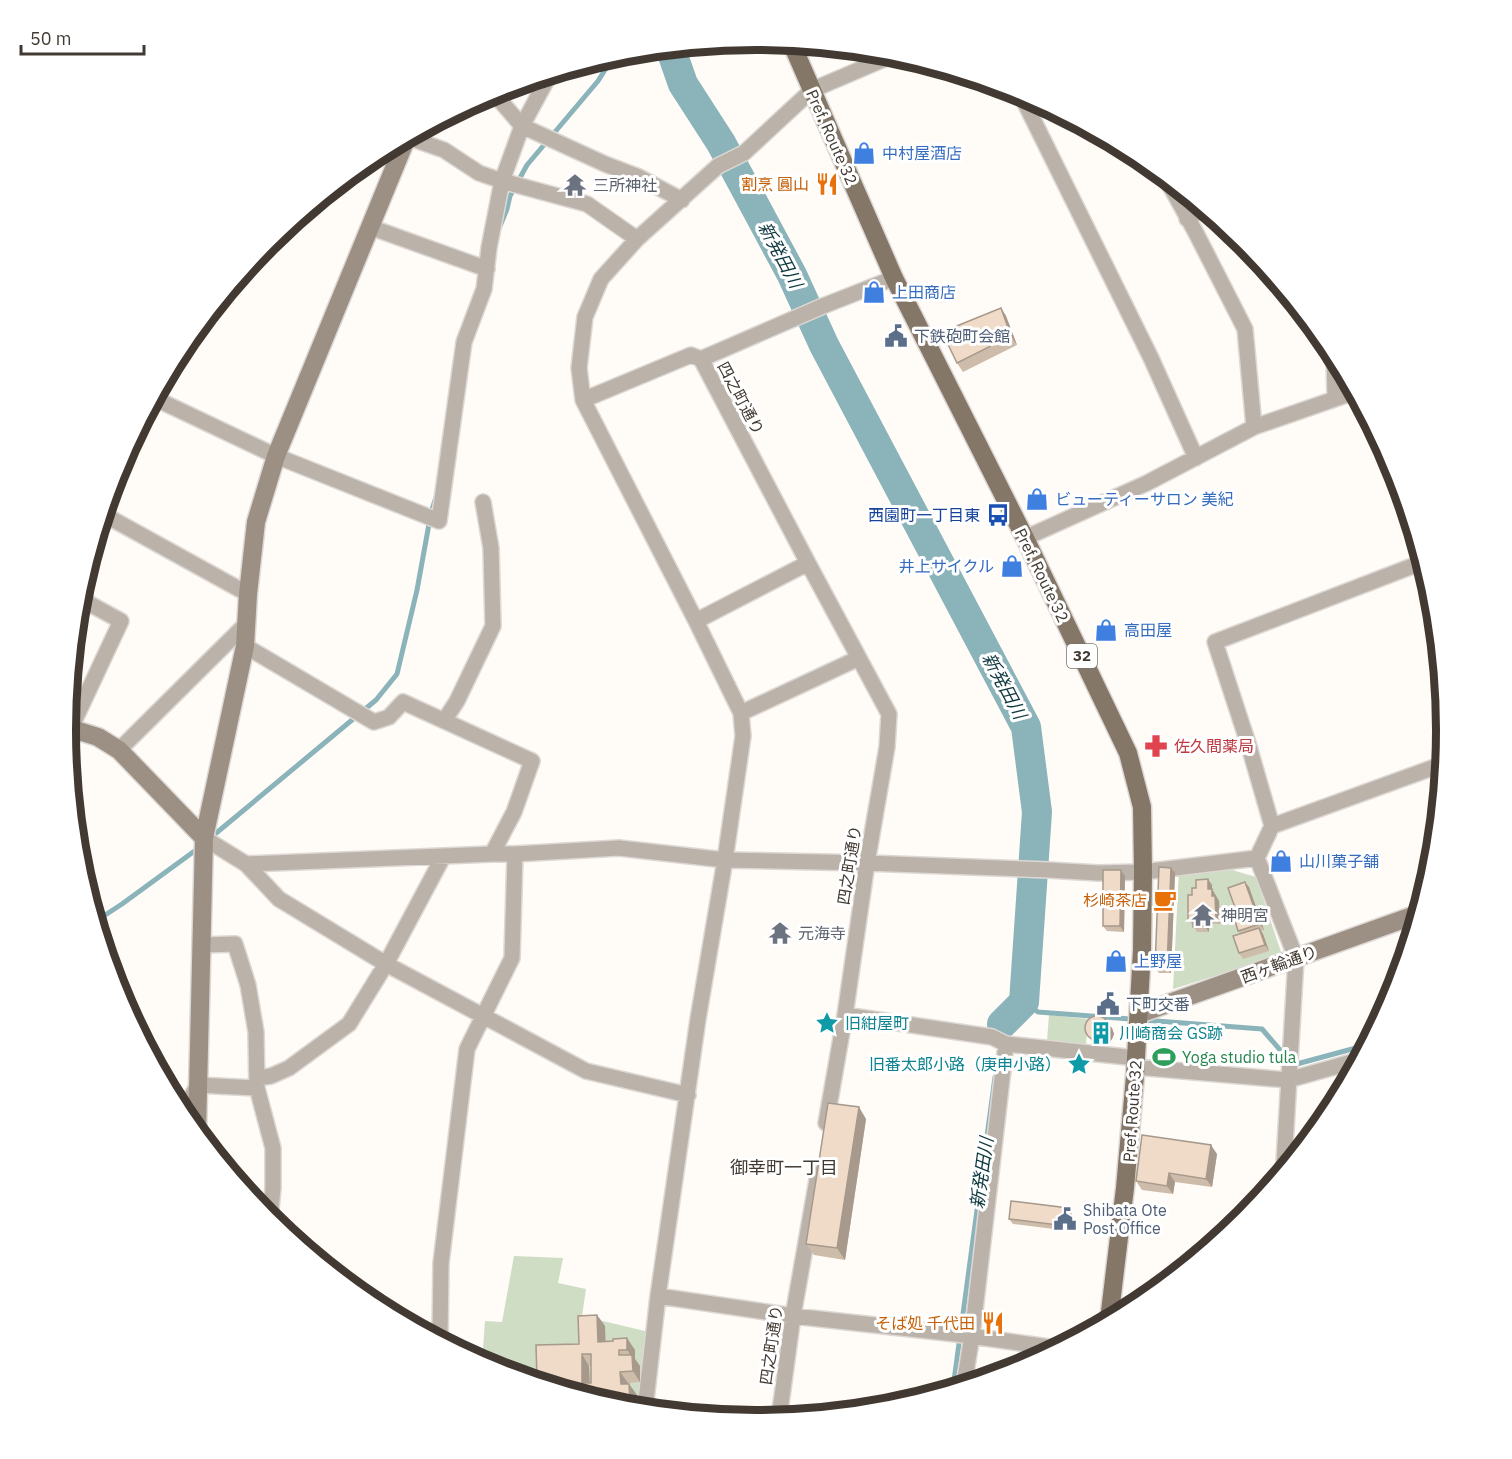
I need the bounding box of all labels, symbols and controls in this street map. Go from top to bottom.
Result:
scale bar [21,18,144,56]
text: 50 m [30,27,72,50]
street label: Pref. Route 32 [802,86,862,188]
shop icon: 中村屋酒店 [851,140,877,166]
place label: 中村屋酒店 [882,143,962,163]
restaurant icon: 割烹 圓山 [814,171,840,197]
temple icon: 三所神社 [562,172,588,198]
place label: 割烹 圓山 [741,174,809,194]
place label: 三所神社 [593,175,657,195]
water label: 新発田川 [753,218,808,294]
shop icon: 上田商店 [861,279,887,305]
place label: 上田商店 [892,282,956,302]
public building icon: 下鉄砲町会館 [883,323,909,349]
place label: 下鉄砲町会館 [914,326,1010,346]
street label: 四之町通り [713,358,769,438]
shop icon: ビューティーサロン 美紀 [1024,486,1050,512]
place label: ビューティーサロン 美紀 [1055,489,1234,509]
bus stop icon: 西園町一丁目東 [985,502,1011,528]
place label: 西園町一丁目東 [868,505,980,525]
street label: Pref. Route 32 [1011,525,1073,625]
shop icon: 井上サイクル [999,553,1025,579]
place label: 井上サイクル [899,556,994,576]
shop icon: 高田屋 [1093,617,1119,643]
place label: 高田屋 [1124,620,1172,640]
road number: 32 [1067,644,1097,668]
water label: 新発田川 [977,649,1032,725]
pharmacy icon: 佐久間薬局 [1143,733,1169,759]
place label: 佐久間薬局 [1174,736,1254,756]
street label: 四之町通り [833,824,865,906]
shop icon: 山川菓子舗 [1268,848,1294,874]
place label: 山川菓子舗 [1299,851,1379,871]
cafe icon: 杉崎茶店 [1152,887,1178,913]
place label: 杉崎茶店 [1083,890,1147,910]
temple icon: 神明宮 [1190,902,1216,928]
place label: 神明宮 [1221,905,1269,925]
temple icon: 元海寺 [767,920,793,946]
place label: 元海寺 [798,923,846,943]
street label: 西ヶ輪通り [1238,941,1320,987]
shop icon: 上野屋 [1103,948,1129,974]
place label: 上野屋 [1134,951,1182,971]
public building icon: 下町交番 [1095,991,1121,1017]
place label: 下町交番 [1126,994,1190,1014]
place icon: 旧紺屋町 [814,1010,840,1036]
place label: 旧紺屋町 [845,1013,909,1033]
building icon: 川崎商会 GS跡 [1088,1020,1114,1046]
place label: 川崎商会 GS跡 [1119,1023,1223,1043]
sports icon: Yoga studio tula [1151,1044,1177,1070]
place label: Yoga studio tula [1182,1047,1297,1067]
place icon: 旧番太郎小路（庚申小路） [1066,1051,1092,1077]
place label: 旧番太郎小路（庚申小路） [869,1054,1061,1074]
street label: Pref. Route 32 [1118,1059,1146,1163]
water label: 新発田川 [965,1134,998,1210]
district label: 御幸町一丁目 [730,1156,838,1179]
place label: Shibata Ote Post Office [1083,1200,1167,1238]
public building icon: Shibata Ote Post Office [1052,1206,1078,1232]
street label: 四之町通り [756,1304,786,1386]
restaurant icon: そば処 千代田 [980,1310,1006,1336]
place label: そば処 千代田 [875,1313,975,1333]

